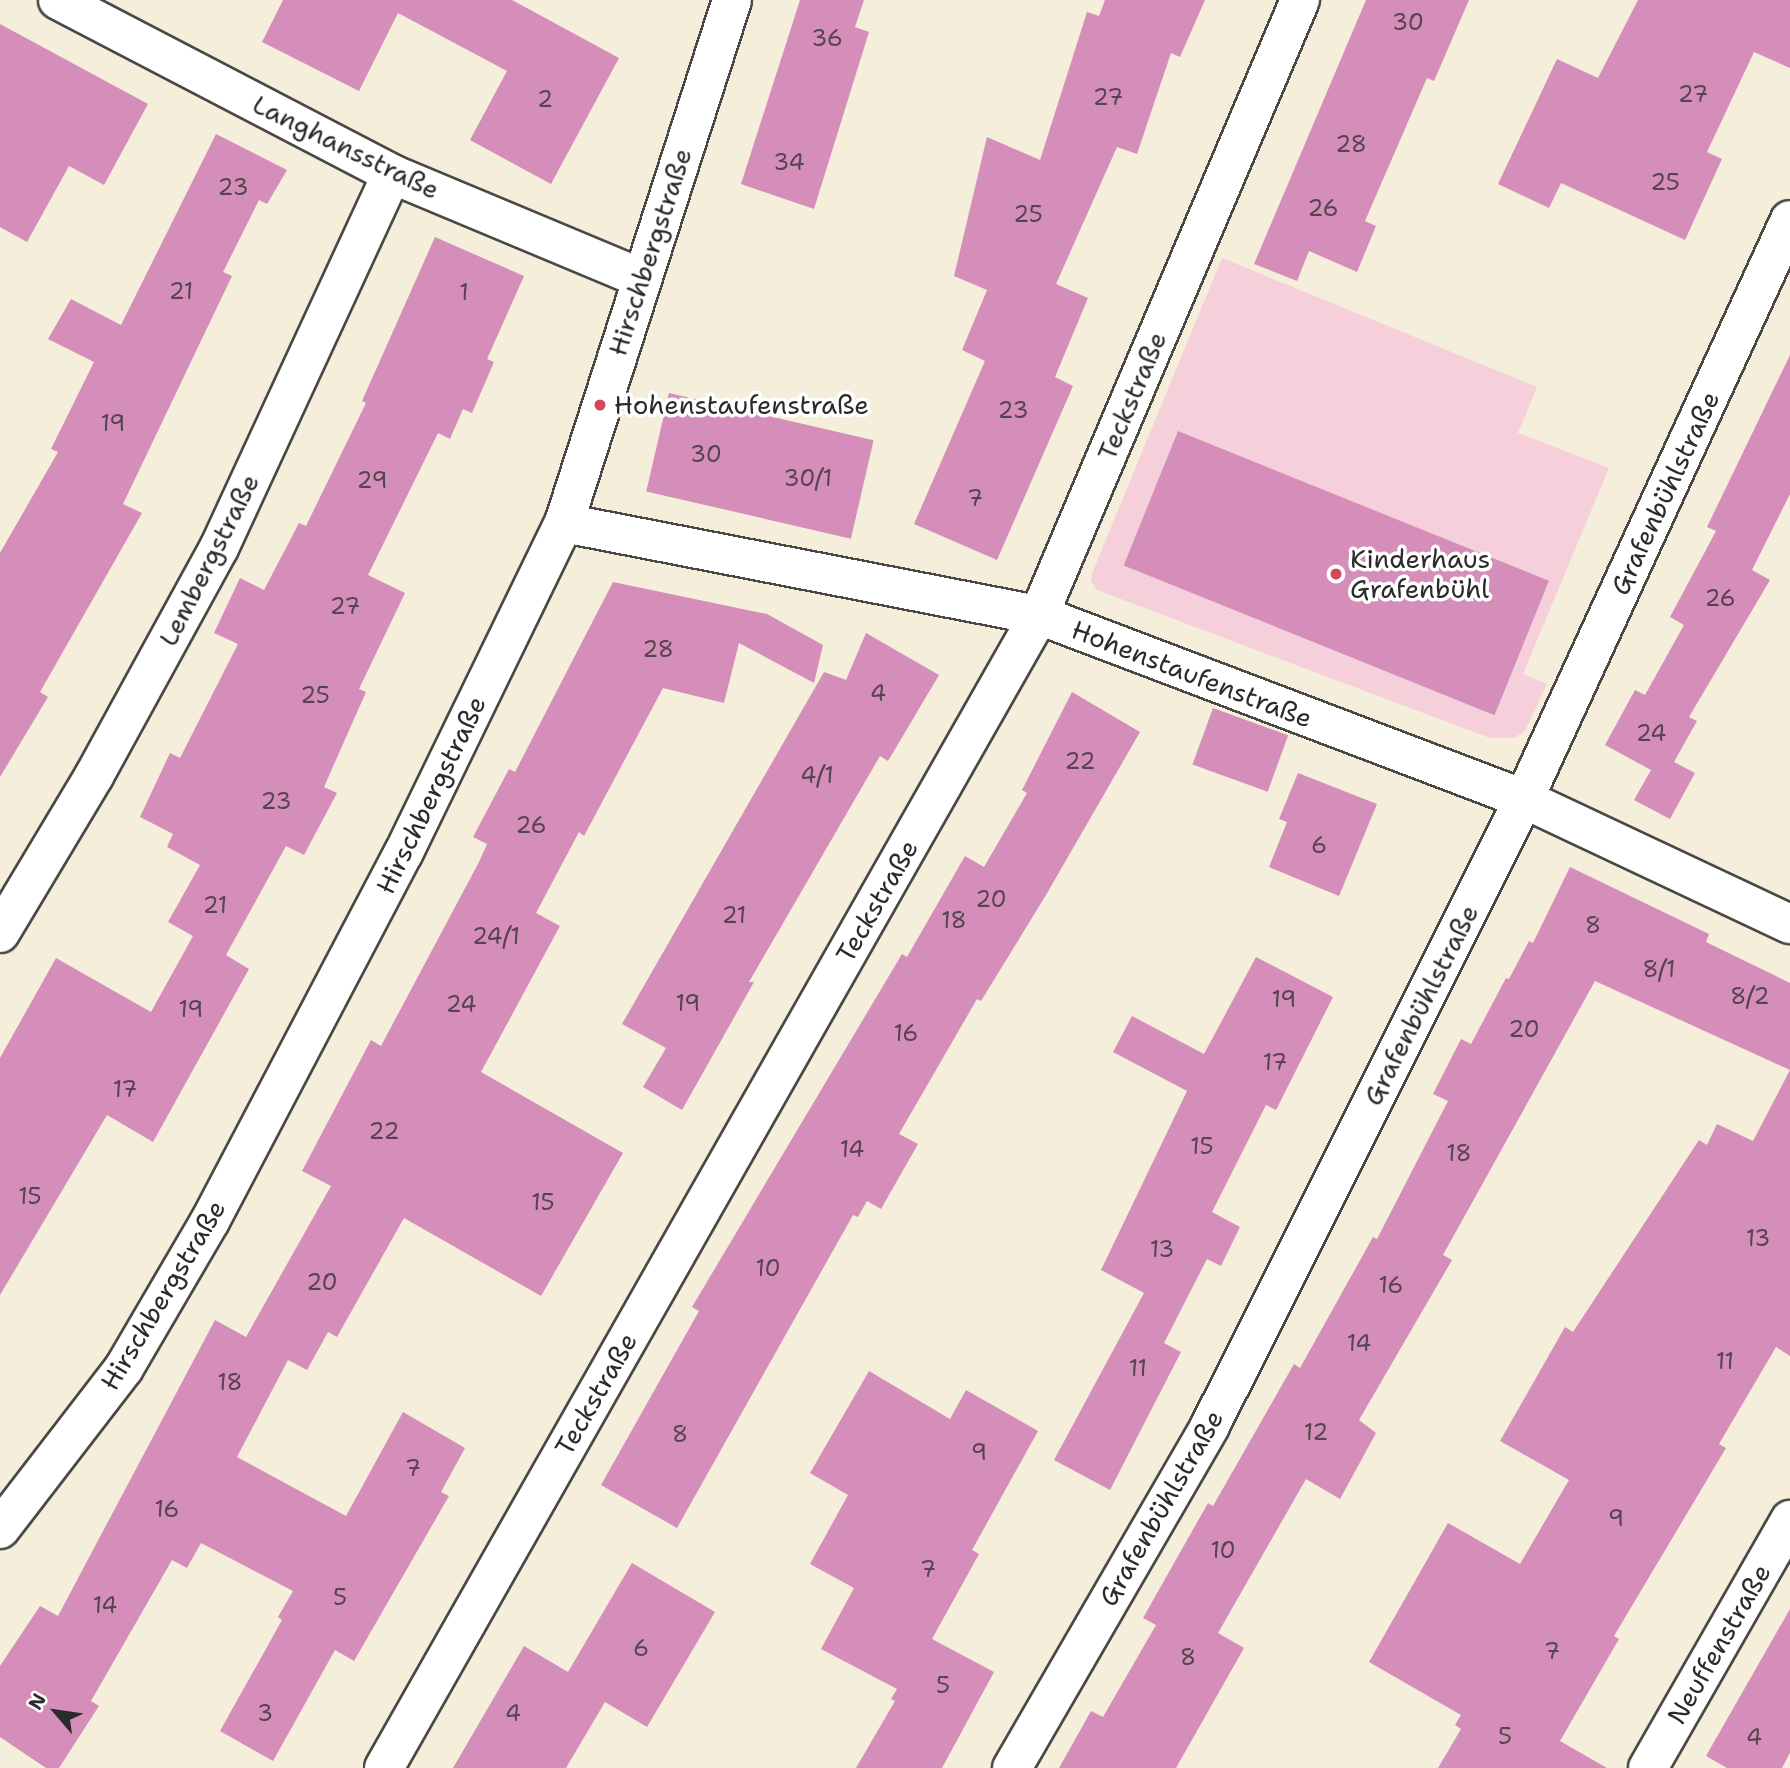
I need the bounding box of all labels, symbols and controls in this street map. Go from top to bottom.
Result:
house number: 30 [1392,8,1424,36]
house number: 36 [811,24,843,52]
house number: 27 [1678,80,1708,108]
house number: 27 [1093,83,1123,111]
house number: 2 [537,85,553,113]
street label: Langhansstraße [248,88,444,206]
house number: 28 [1335,130,1367,158]
street label: Hirschbergstraße [602,144,698,360]
house number: 34 [773,148,805,176]
house number: 25 [1650,168,1680,196]
house number: 23 [217,173,249,201]
house number: 26 [1307,194,1339,222]
house number: 25 [1013,200,1043,228]
house number: 21 [169,277,193,305]
house number: 1 [459,278,469,306]
street label: Teckstraße [1091,327,1173,465]
street label: Grafenbühlstraße [1604,386,1726,600]
place label: Hohenstaufenstraße [614,389,869,421]
house number: 23 [997,396,1029,424]
marker: Hohenstaufenstraße [592,397,608,413]
house number: 19 [101,409,125,437]
house number: 30 [690,440,722,468]
house number: 30/1 [784,464,832,492]
house number: 29 [357,466,387,494]
street label: Lembergstraße [152,469,266,651]
house number: 7 [967,484,983,512]
place label: Kinderhaus Grafenbühl [1350,543,1490,604]
marker: Kinderhaus Grafenbühl [1328,566,1344,582]
house number: 26 [1704,584,1736,612]
house number: 27 [330,592,360,620]
street label: Hohenstaufenstraße [1067,614,1317,734]
house number: 28 [642,635,674,663]
house number: 4 [870,679,886,707]
house number: 25 [300,681,330,709]
street label: Hirschbergstraße [370,691,492,899]
house number: 24 [1636,719,1666,747]
house number: 22 [1064,747,1096,775]
house number: 4/1 [800,761,834,789]
house number: 23 [260,787,292,815]
house number: 26 [515,811,547,839]
house number: 6 [1311,831,1327,859]
street label: Teckstraße [829,834,925,968]
house number: 20 [975,885,1007,913]
house number: 21 [203,891,227,919]
street label: Grafenbühlstraße [1357,899,1485,1111]
house number: 21 [722,901,746,929]
house number: 18 [941,906,967,934]
house number: 8 [1585,911,1601,939]
house number: 24/1 [472,922,520,950]
house number: 8/1 [1642,955,1676,983]
house number: 8/2 [1730,982,1770,1010]
house number: 19 [1272,985,1296,1013]
house number: 19 [676,989,700,1017]
house number: 24 [446,990,476,1018]
house number: 19 [179,995,203,1023]
house number: 20 [1508,1015,1540,1043]
house number: 16 [894,1019,918,1047]
house number: 17 [1263,1048,1287,1076]
house number: 17 [113,1075,137,1103]
house number: 22 [368,1117,400,1145]
house number: 15 [1190,1132,1214,1160]
house number: 14 [840,1135,864,1163]
house number: 18 [1446,1139,1472,1167]
house number: 15 [18,1182,42,1210]
house number: 15 [531,1188,555,1216]
street label: Hirschbergstraße [94,1194,232,1396]
house number: 13 [1746,1224,1770,1252]
house number: 13 [1150,1235,1174,1263]
house number: 10 [755,1254,781,1282]
house number: 20 [306,1268,338,1296]
house number: 16 [1379,1271,1403,1299]
street label: Teckstraße [548,1327,644,1461]
house number: 14 [1347,1329,1371,1357]
house number: 11 [1716,1347,1734,1375]
house number: 11 [1129,1354,1147,1382]
house number: 18 [217,1368,243,1396]
street label: Grafenbühlstraße [1092,1404,1230,1612]
house number: 12 [1304,1418,1328,1446]
house number: 8 [672,1420,688,1448]
house number: 9 [971,1438,987,1466]
house number: 7 [405,1454,421,1482]
house number: 16 [155,1495,179,1523]
house number: 9 [1608,1504,1624,1532]
house number: 10 [1210,1536,1236,1564]
house number: 7 [920,1555,936,1583]
street label: Neuffenstraße [1661,1558,1777,1730]
house number: 5 [333,1583,347,1611]
house number: 14 [93,1591,117,1619]
house number: 6 [633,1634,649,1662]
house number: 7 [1544,1637,1560,1665]
house number: 8 [1180,1643,1196,1671]
house number: 5 [936,1671,950,1699]
north arrow [21,1677,91,1747]
text: N [23,1689,52,1714]
house number: 3 [257,1699,273,1727]
house number: 4 [505,1699,521,1727]
house number: 5 [1498,1722,1512,1750]
house number: 4 [1746,1723,1762,1751]

